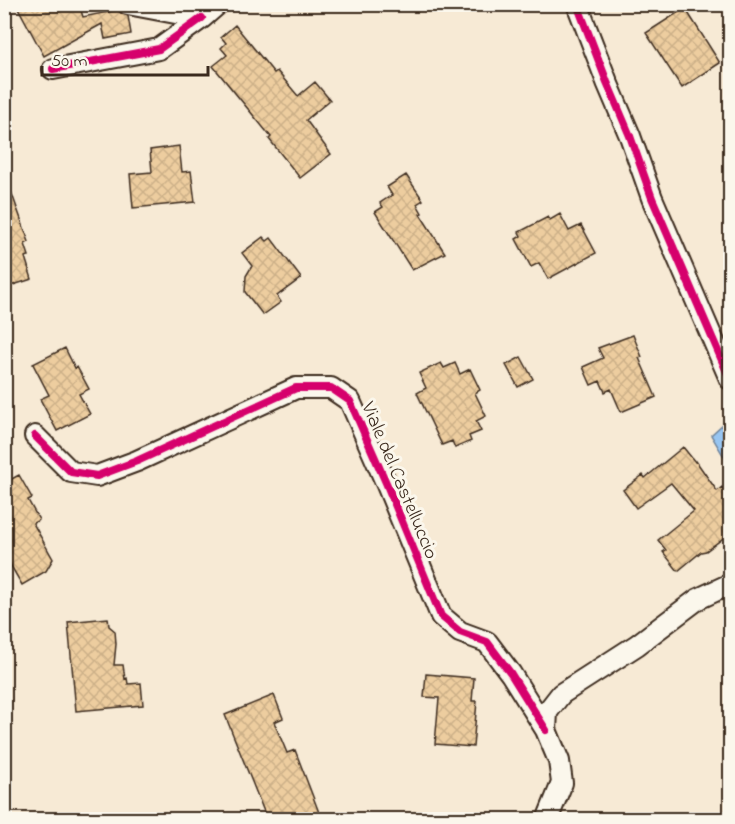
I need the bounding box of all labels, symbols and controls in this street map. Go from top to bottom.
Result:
scale bar [42,39,208,77]
text: 50 m [51,49,88,75]
street label: Viale del Castelluccio [352,397,445,564]

